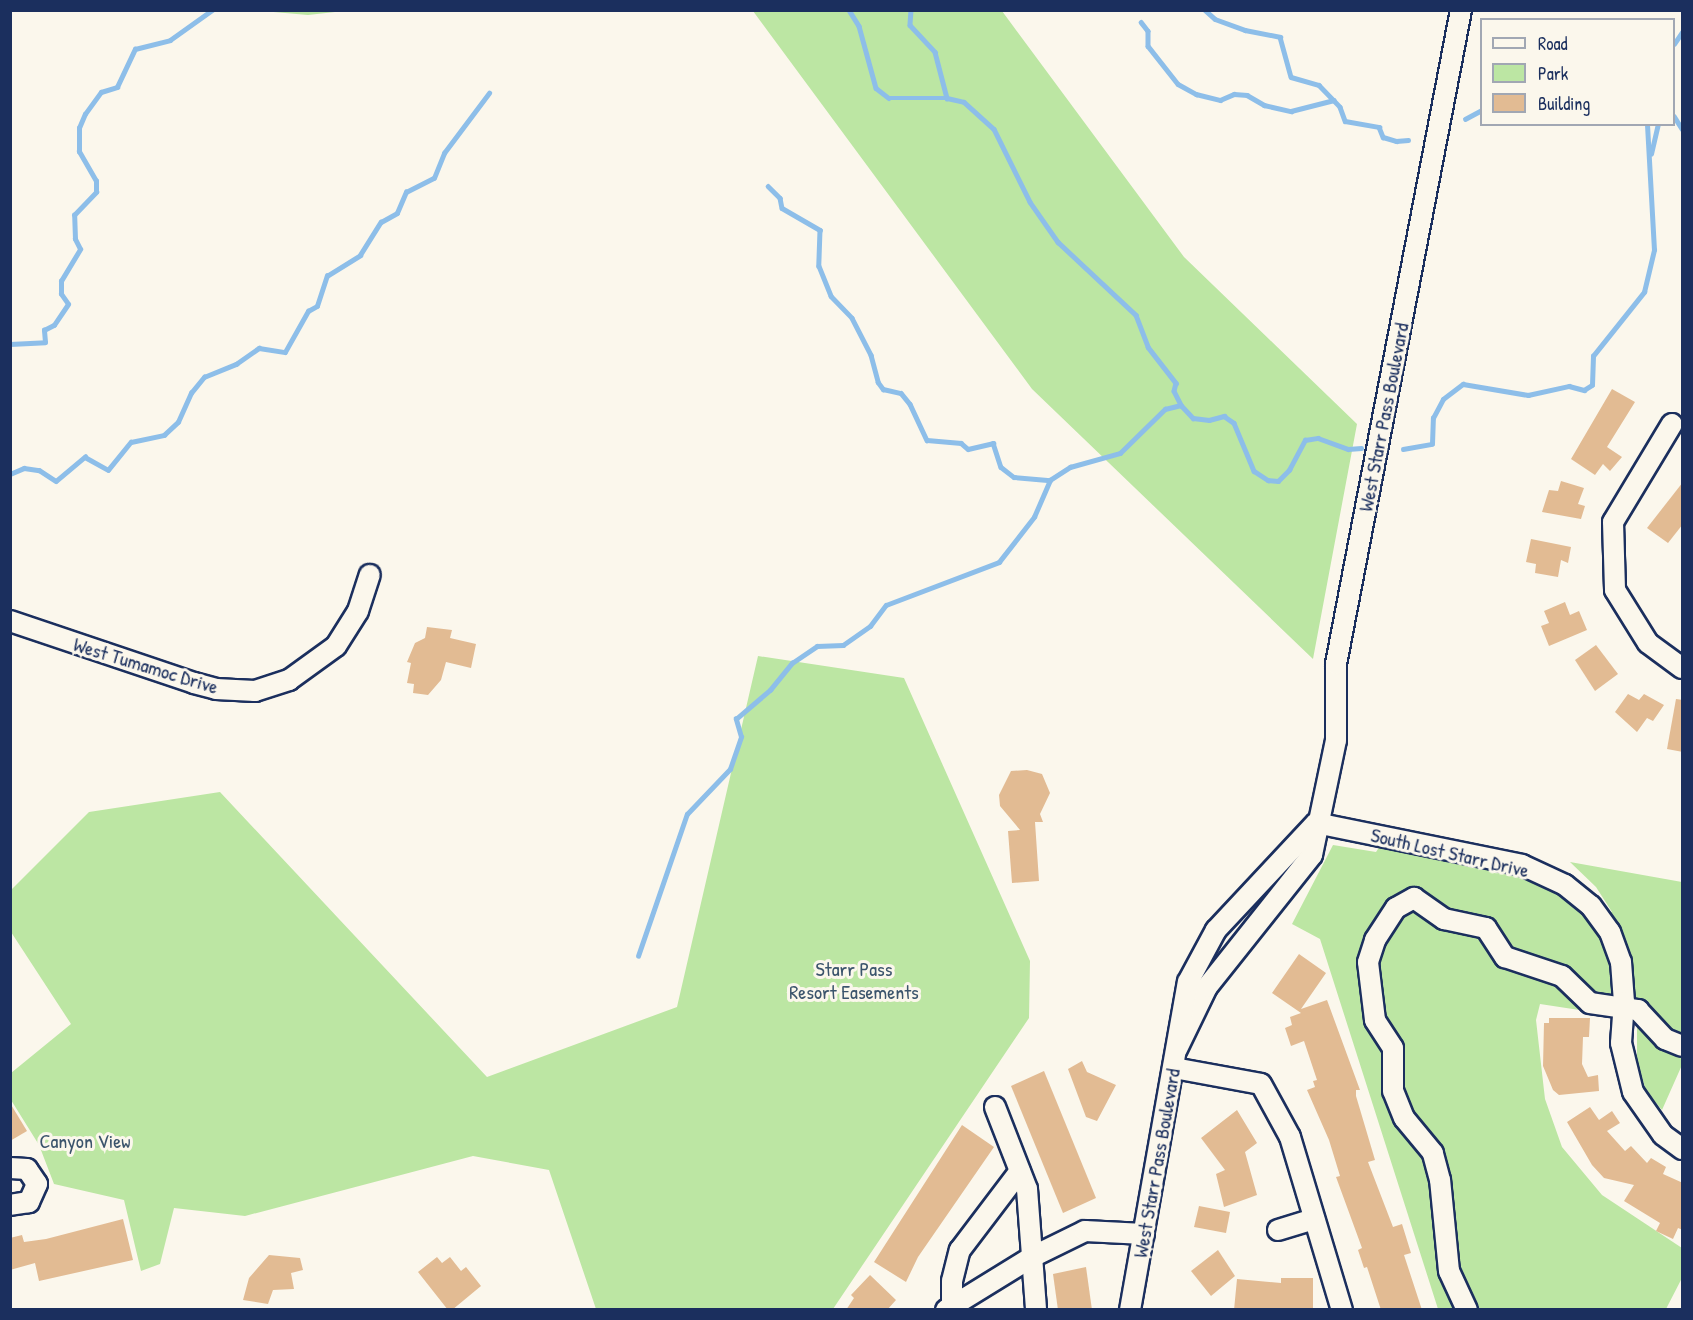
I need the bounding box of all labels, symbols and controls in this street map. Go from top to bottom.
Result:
legend [1480,18,1675,126]
text: Road [1538,31,1568,56]
text: Park [1538,61,1568,86]
text: Building [1538,91,1590,116]
street label: West Starr Pass Boulevard [1353,321,1413,513]
street label: West Tumamoc Drive [71,632,221,698]
street label: South Lost Starr Drive [1369,822,1531,882]
park label: Starr Pass Resort Easements [789,956,919,1003]
street label: West Starr Pass Boulevard [1128,1067,1184,1259]
park label: Canyon View [40,1128,130,1152]

